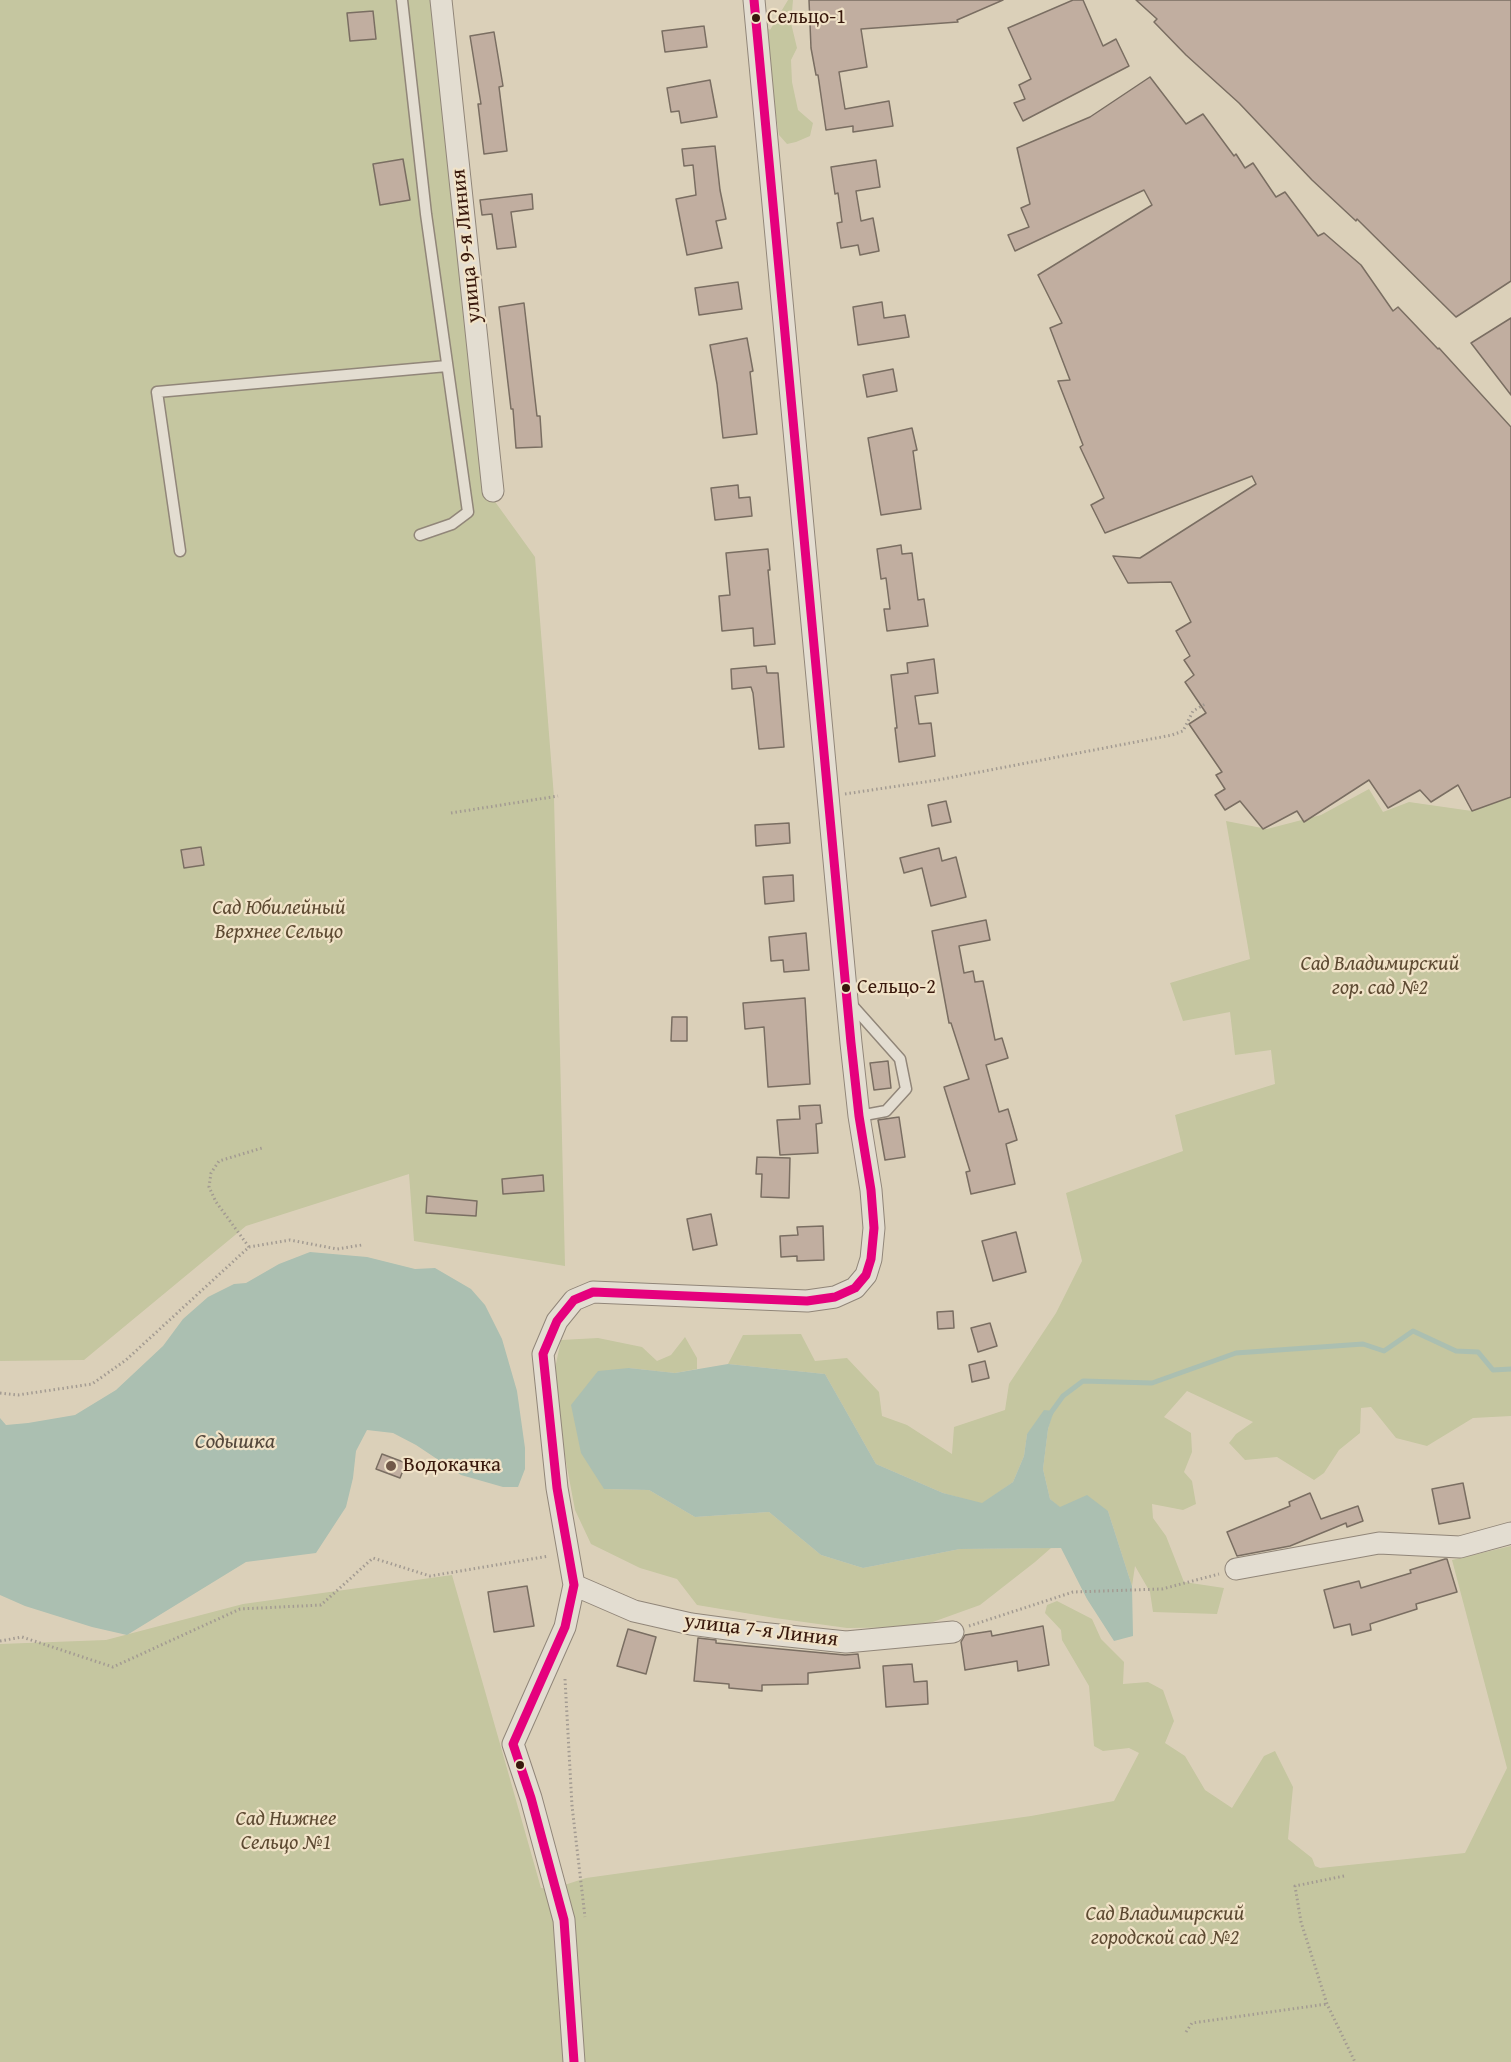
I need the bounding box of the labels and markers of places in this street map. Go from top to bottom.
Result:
place label: Сельцо-1 [767,6,846,30]
marker: Сельцо-1 [750,12,762,24]
place label: Сельцо-2 [857,976,936,1000]
marker: Сельцо-2 [840,982,852,994]
place label: Водокачка [403,1453,501,1479]
marker: Водокачка [384,1459,398,1473]
unlabelled marker [514,1759,526,1771]

